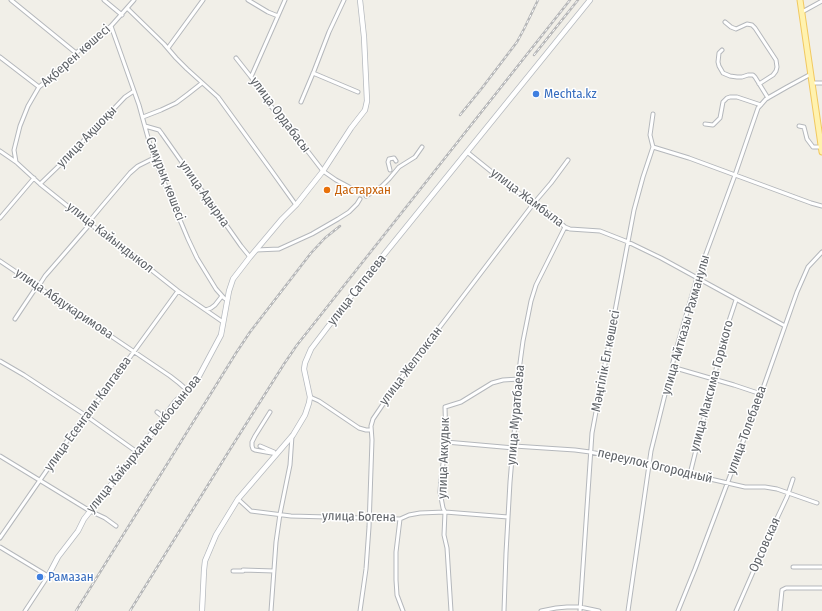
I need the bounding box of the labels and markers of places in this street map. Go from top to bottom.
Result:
place label: Mechta.kz [544,86,597,102]
marker: Mechta.kz [531,89,541,99]
place label: Дастархан [335,182,391,198]
marker: Дастархан [322,185,332,195]
place label: Рамазан [48,569,94,585]
marker: Рамазан [35,572,45,582]

